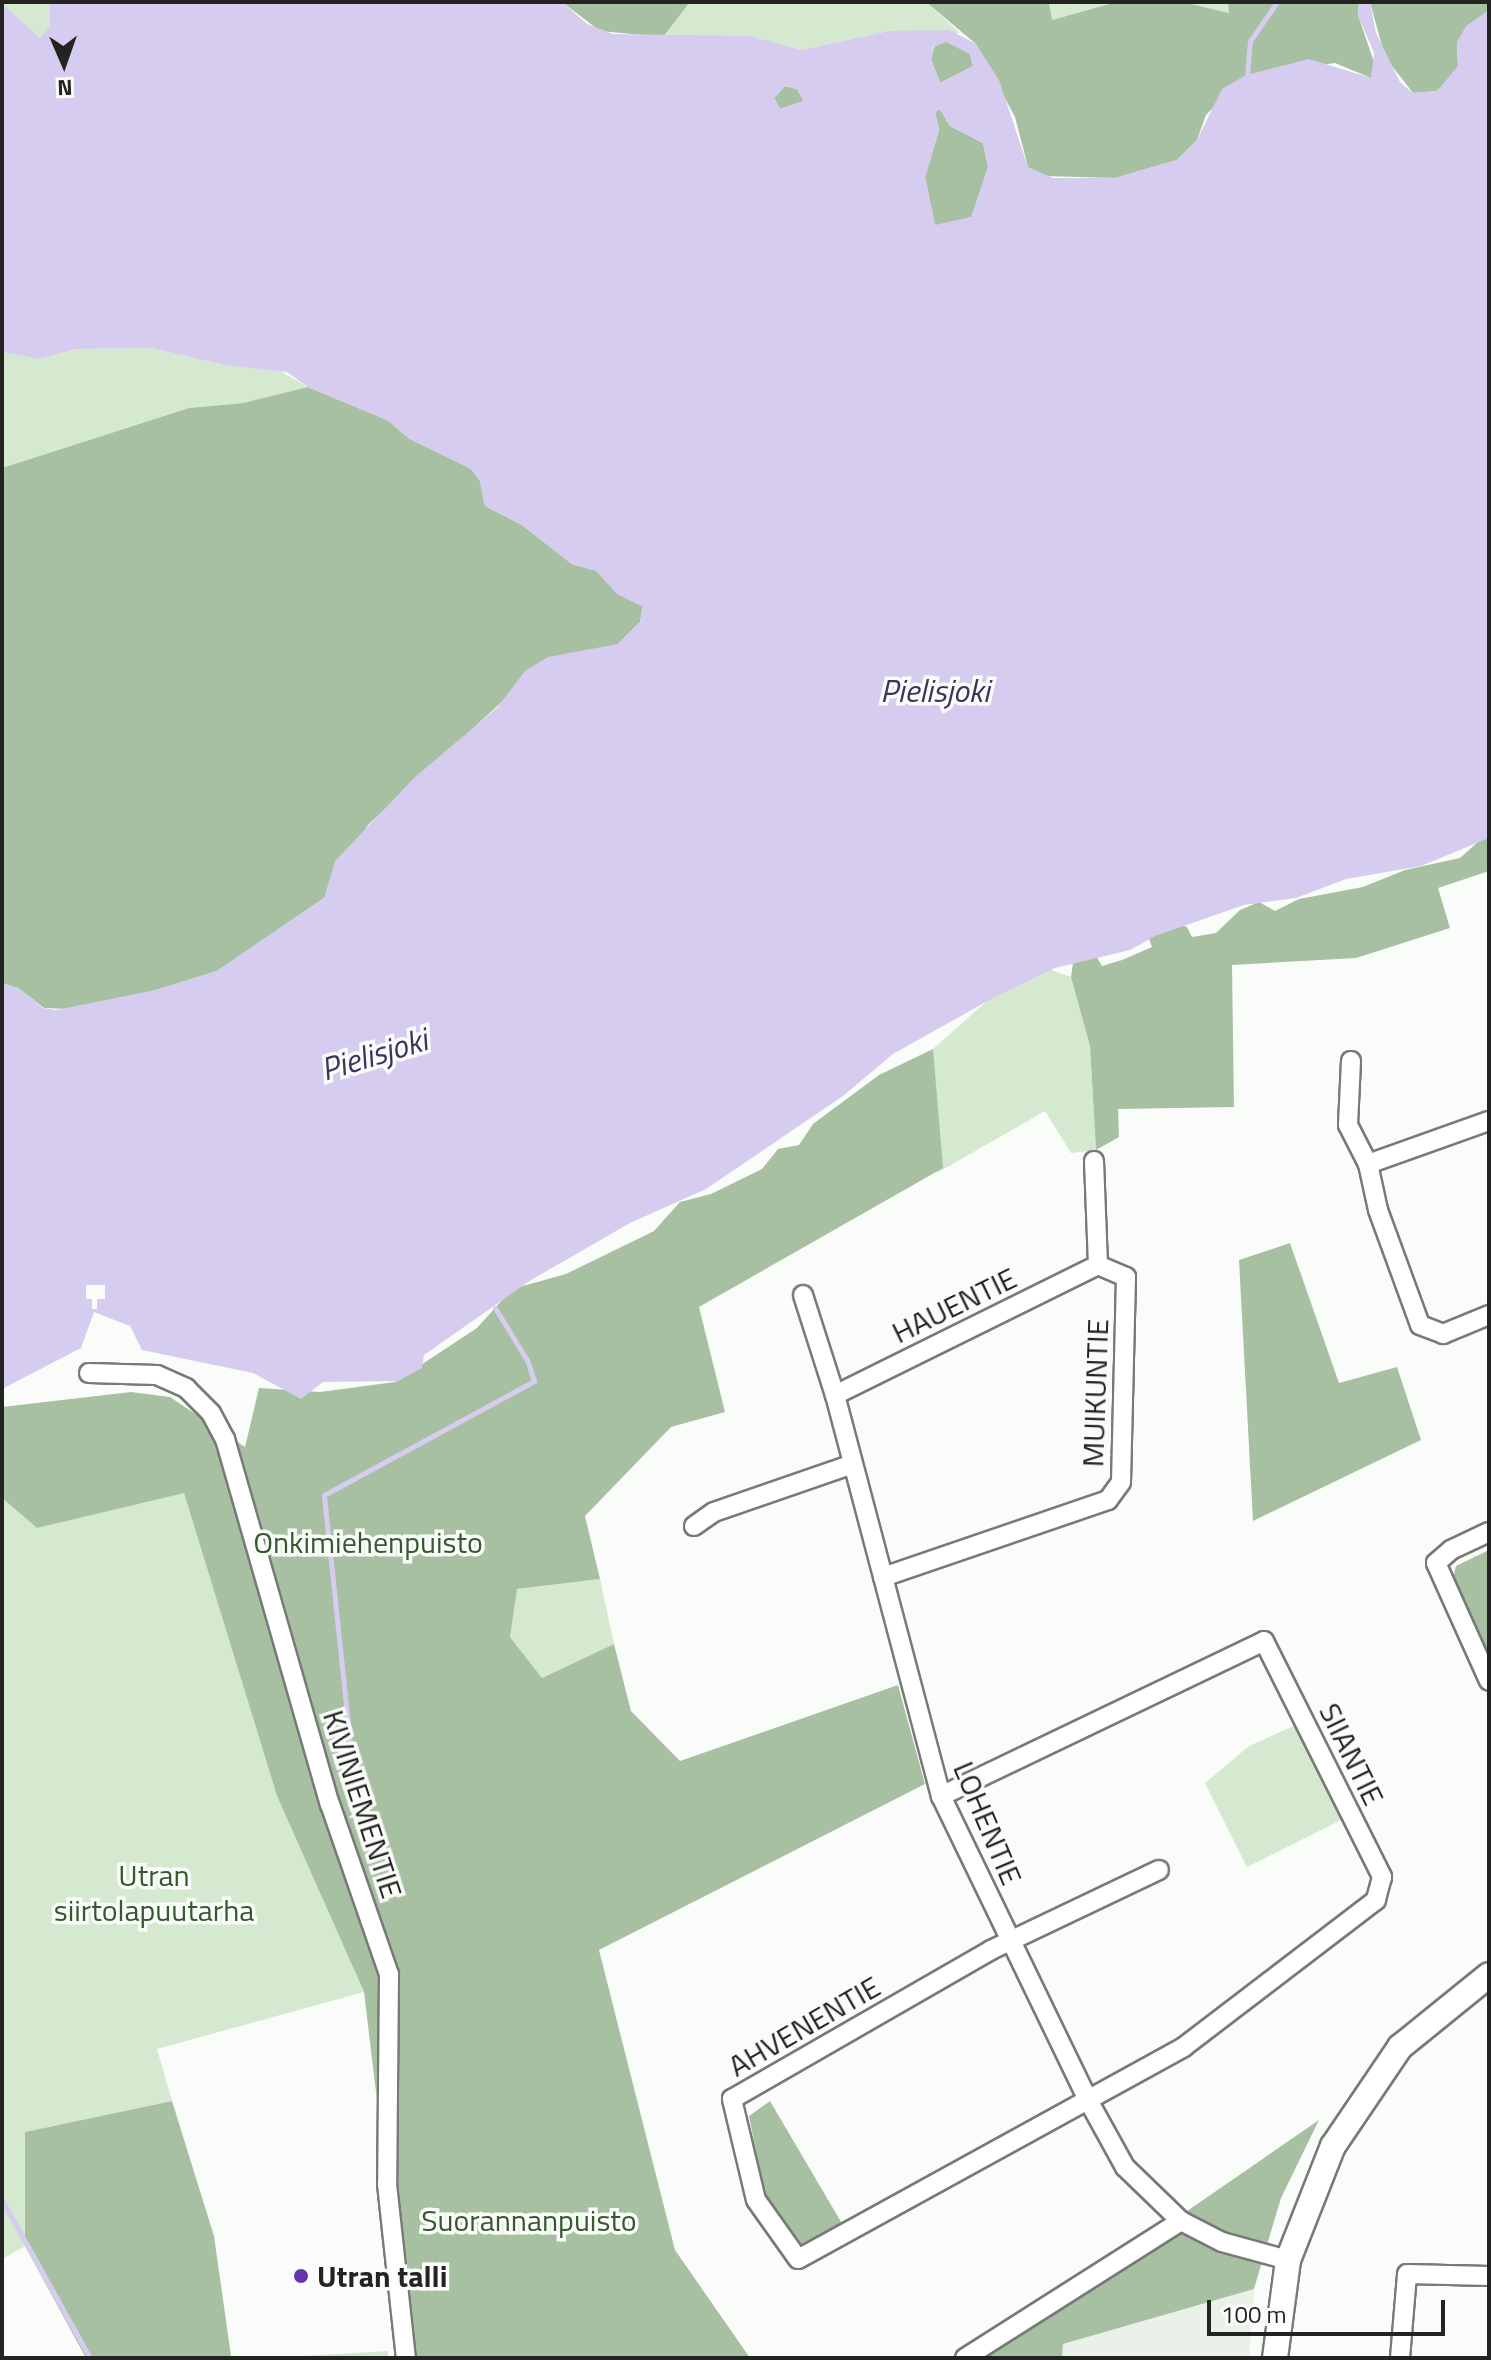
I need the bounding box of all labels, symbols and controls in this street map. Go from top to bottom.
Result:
north arrow [24,24,104,104]
text: N [57,71,73,105]
water label: Pielisjoki [880,671,990,709]
water label: Pielisjoki [316,1020,432,1088]
street label: HAUENTIE [886,1259,1022,1351]
street label: MUIKUNTIE [1074,1318,1116,1468]
park label: Onkimiehenpuisto [253,1524,483,1560]
street label: SIIANTIE [1312,1697,1392,1811]
street label: KIVINIEMENTIE [316,1706,410,1902]
street label: LOHENTIE [946,1756,1030,1890]
park label: Utran siirtolapuutarha [54,1857,254,1928]
street label: AHVENENTIE [722,1968,886,2084]
park label: Suorannanpuisto [421,2202,637,2238]
place label: Utran talli [317,2258,447,2294]
marker: Utran talli [292,2267,310,2285]
scale bar [1211,2284,1449,2334]
text: 100 m [1221,2296,1287,2332]

